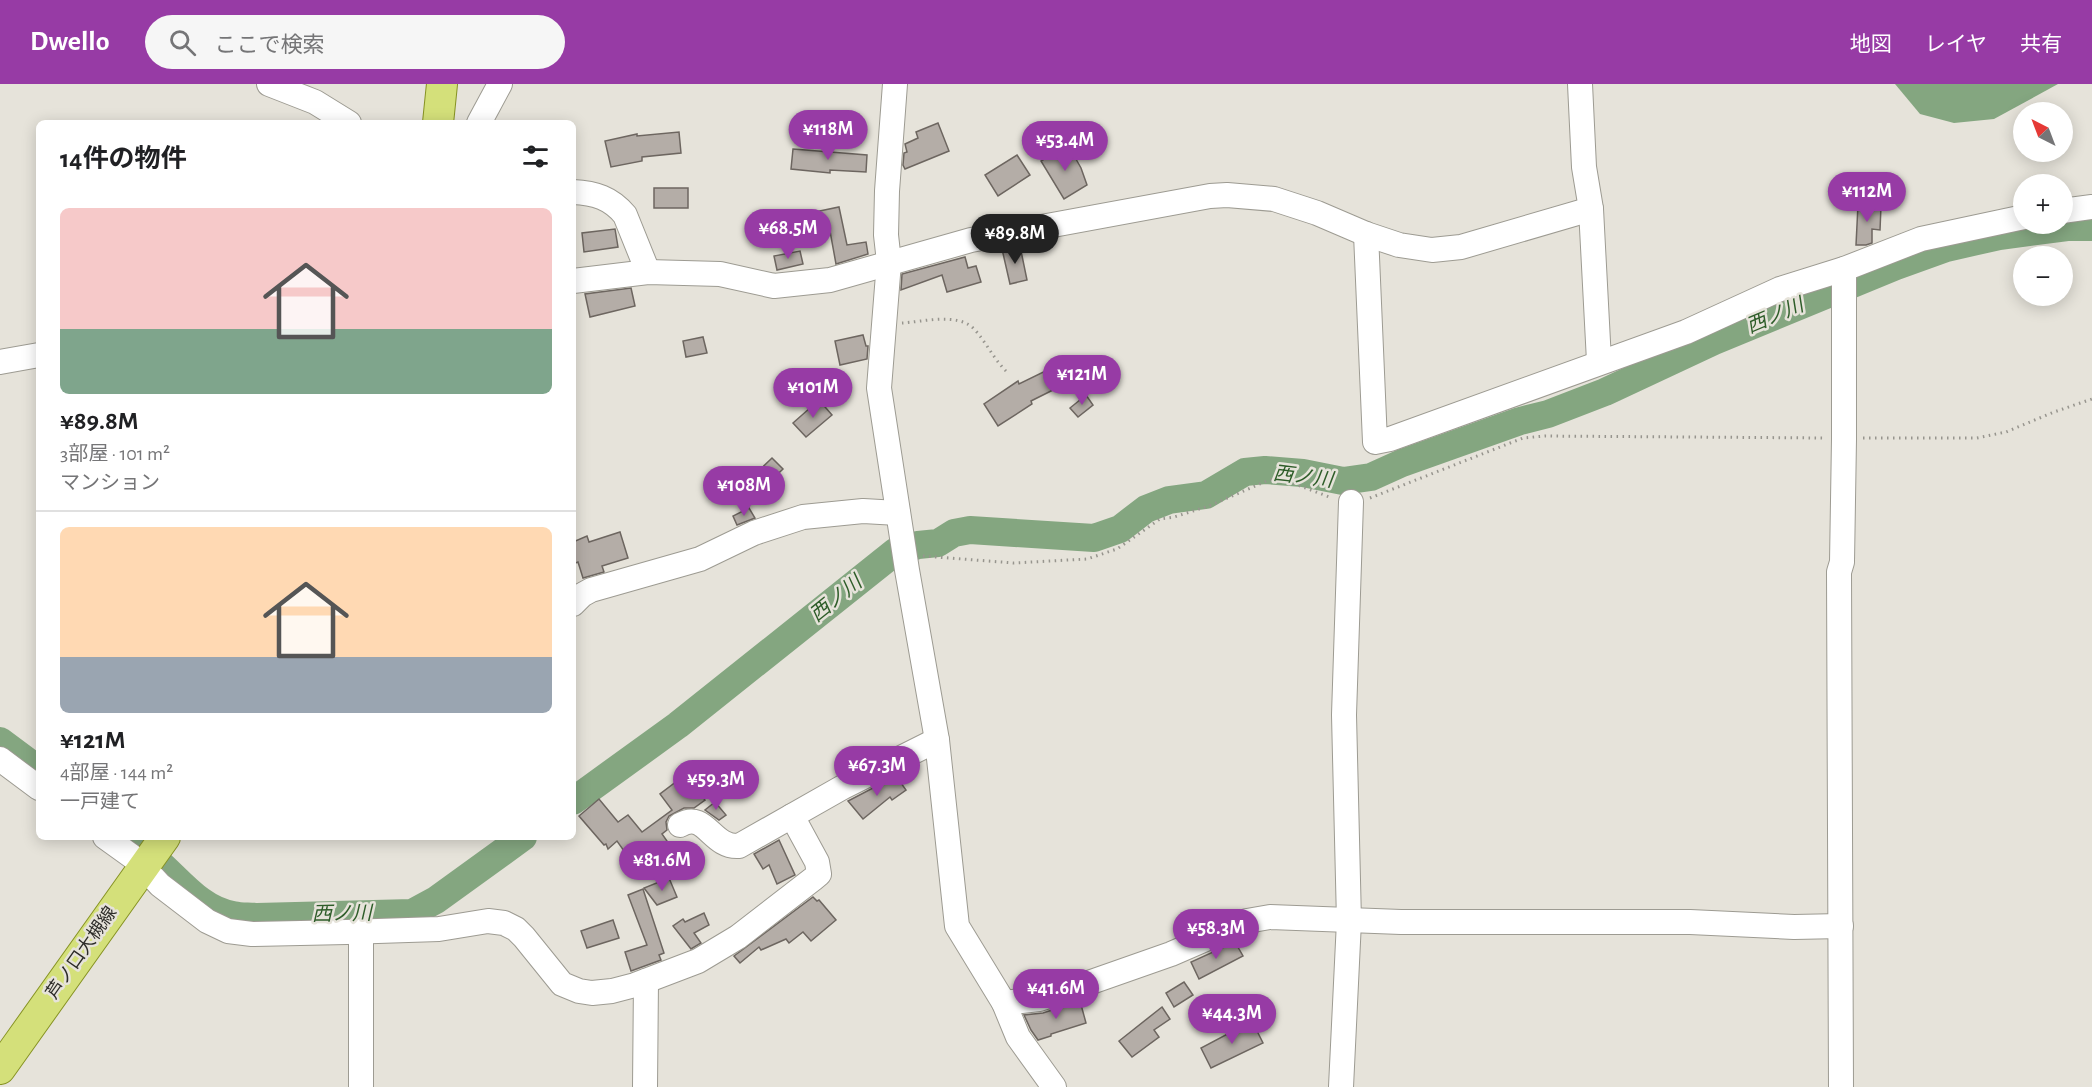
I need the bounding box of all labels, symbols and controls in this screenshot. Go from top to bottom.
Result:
search box [145,15,565,69]
icon: search [166,26,199,59]
text: Dwello [30,28,109,56]
text: ここで検索 [214,34,324,56]
text: 地図 [1850,34,1892,55]
text: レイヤ [1925,34,1987,55]
text: 共有 [2020,34,2062,55]
north arrow [2013,102,2073,162]
map controls [2013,102,2073,306]
pin: ¥118M [786,110,870,161]
text: ¥118M [803,119,853,139]
pin: ¥53.4M [1016,121,1114,172]
text: ¥53.4M [1036,130,1094,150]
icon: filters [519,140,552,173]
text: 14件の物件 [60,146,186,172]
pin: ¥112M [1825,172,1909,223]
button: + [2013,174,2073,234]
text: ¥112M [1842,181,1892,201]
pin: ¥68.5M [739,209,837,260]
pin: ¥89.8M [966,214,1064,265]
text: ¥68.5M [758,218,818,238]
text: ¥89.8M [985,223,1045,243]
button: − [2013,246,2073,306]
icon: home [252,247,360,355]
water label: 西ノ川 [1743,294,1808,337]
pin: ¥121M [1040,355,1124,406]
text: ¥121M [1057,364,1107,384]
pin: ¥101M [771,368,855,419]
text: ¥101M [787,377,839,397]
text: ¥89.8M [60,408,139,434]
text: 3部屋 · 101 m² [60,444,170,464]
water label: 西ノ川 [1272,463,1336,491]
pin: ¥108M [702,466,786,517]
text: マンション [60,473,160,493]
text: ¥108M [717,475,771,495]
icon: home [252,566,360,674]
water label: 西ノ川 [806,571,867,626]
text: ¥121M [60,727,125,753]
pin: ¥67.3M [828,746,926,797]
text: ¥67.3M [848,755,906,775]
pin: ¥59.3M [667,760,765,811]
text: 4部屋 · 144 m² [60,763,173,783]
text: ¥59.3M [687,769,745,789]
text: 一戸建て [60,792,140,812]
pin: ¥81.6M [613,841,711,892]
text: ¥81.6M [633,850,691,870]
street label: 芦ノ口大槻線 [42,902,120,1002]
water label: 西ノ川 [312,903,374,925]
pin: ¥58.3M [1167,909,1265,960]
text: ¥58.3M [1187,918,1245,938]
pin: ¥41.6M [1007,969,1105,1020]
text: ¥41.6M [1027,978,1085,998]
pin: ¥44.3M [1183,994,1281,1045]
text: ¥44.3M [1202,1003,1262,1023]

